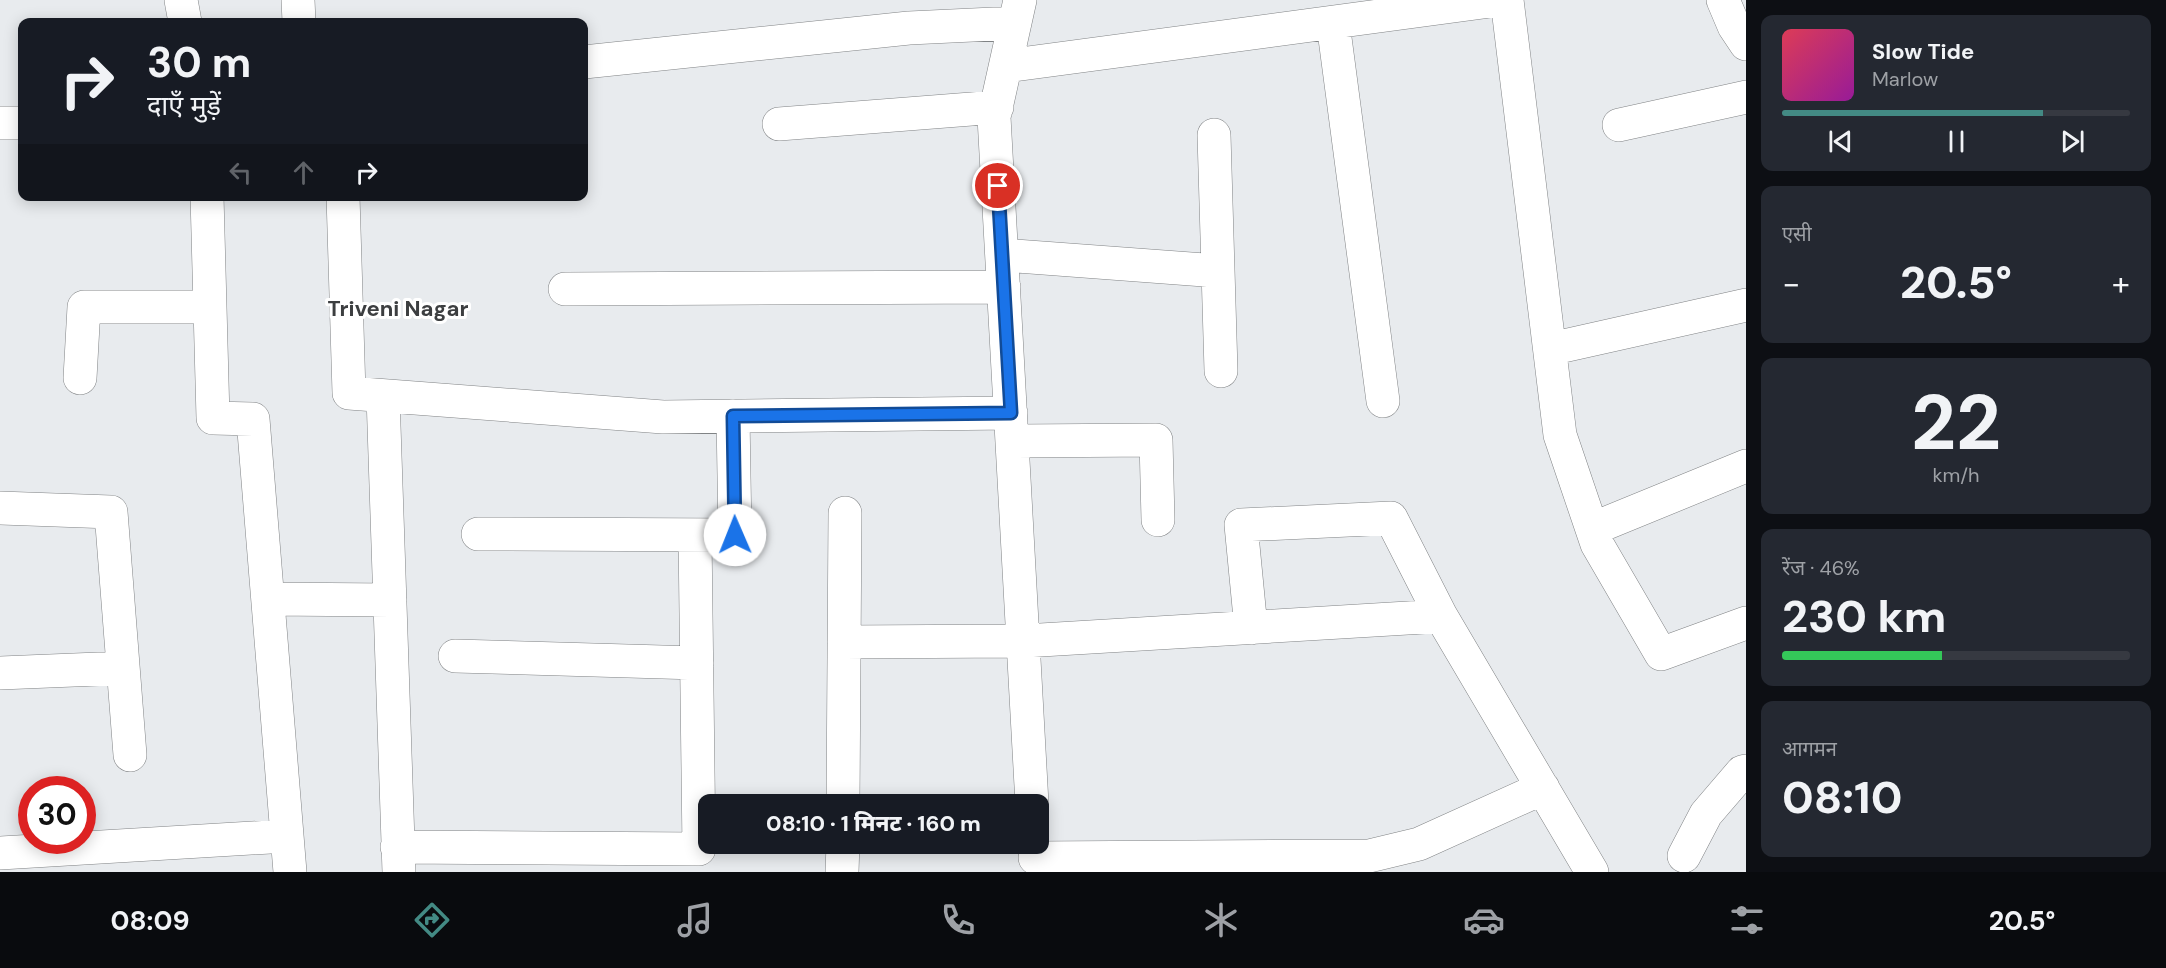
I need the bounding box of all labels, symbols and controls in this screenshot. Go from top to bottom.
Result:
text: 30 m [147,35,251,90]
text: Slow Tide [1872,37,1974,66]
icon: right [48,42,126,120]
text: Marlow [1872,66,1938,92]
text: दाएँ मुड़ें [147,88,221,123]
icon: previous [1824,125,1857,158]
icon: pause [1940,125,1973,158]
icon: next [2056,125,2089,158]
icon: left [224,156,257,189]
icon: ahead [287,156,320,189]
icon: right [350,156,383,189]
pin [972,160,1023,211]
icon: arrive [981,169,1014,202]
text: एसी [1782,221,1812,247]
text: 20.5° [1900,253,2012,312]
text: − [1782,262,1800,305]
text: + [2112,262,2130,305]
district label: Triveni Nagar [328,294,469,323]
text: 22 [1911,372,2001,473]
text: km/h [1932,462,1980,488]
position arrow [703,503,767,567]
text: रेंज · 46% [1782,555,1860,581]
text: 230 km [1782,587,1946,646]
text: आगमन [1782,736,1837,762]
text: 08:10 [1782,768,1902,827]
speed limit sign: 30 [18,776,96,854]
text: 08:10 · 1 मिनट · 160 m [766,809,981,838]
icon: directions [411,899,453,941]
icon: music [674,899,716,941]
icon: phone [937,899,979,941]
icon: climate [1200,899,1242,941]
icon: car [1463,899,1505,941]
icon: filters [1726,899,1768,941]
text: 08:09 [111,903,190,938]
text: 20.5° [1989,903,2055,938]

